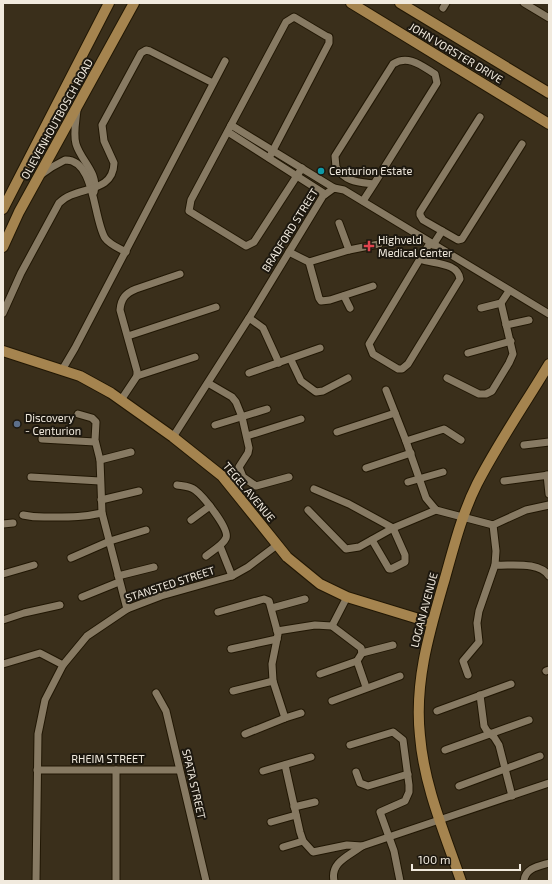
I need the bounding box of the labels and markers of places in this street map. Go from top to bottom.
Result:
place label: Centurion Estate [329,164,412,177]
marker: Centurion Estate [316,166,326,176]
place label: Highveld Medical Center [378,233,453,259]
marker: Highveld Medical Center [363,240,375,252]
place label: Discovery - Centurion [25,411,81,437]
marker: Discovery - Centurion [12,419,22,429]

